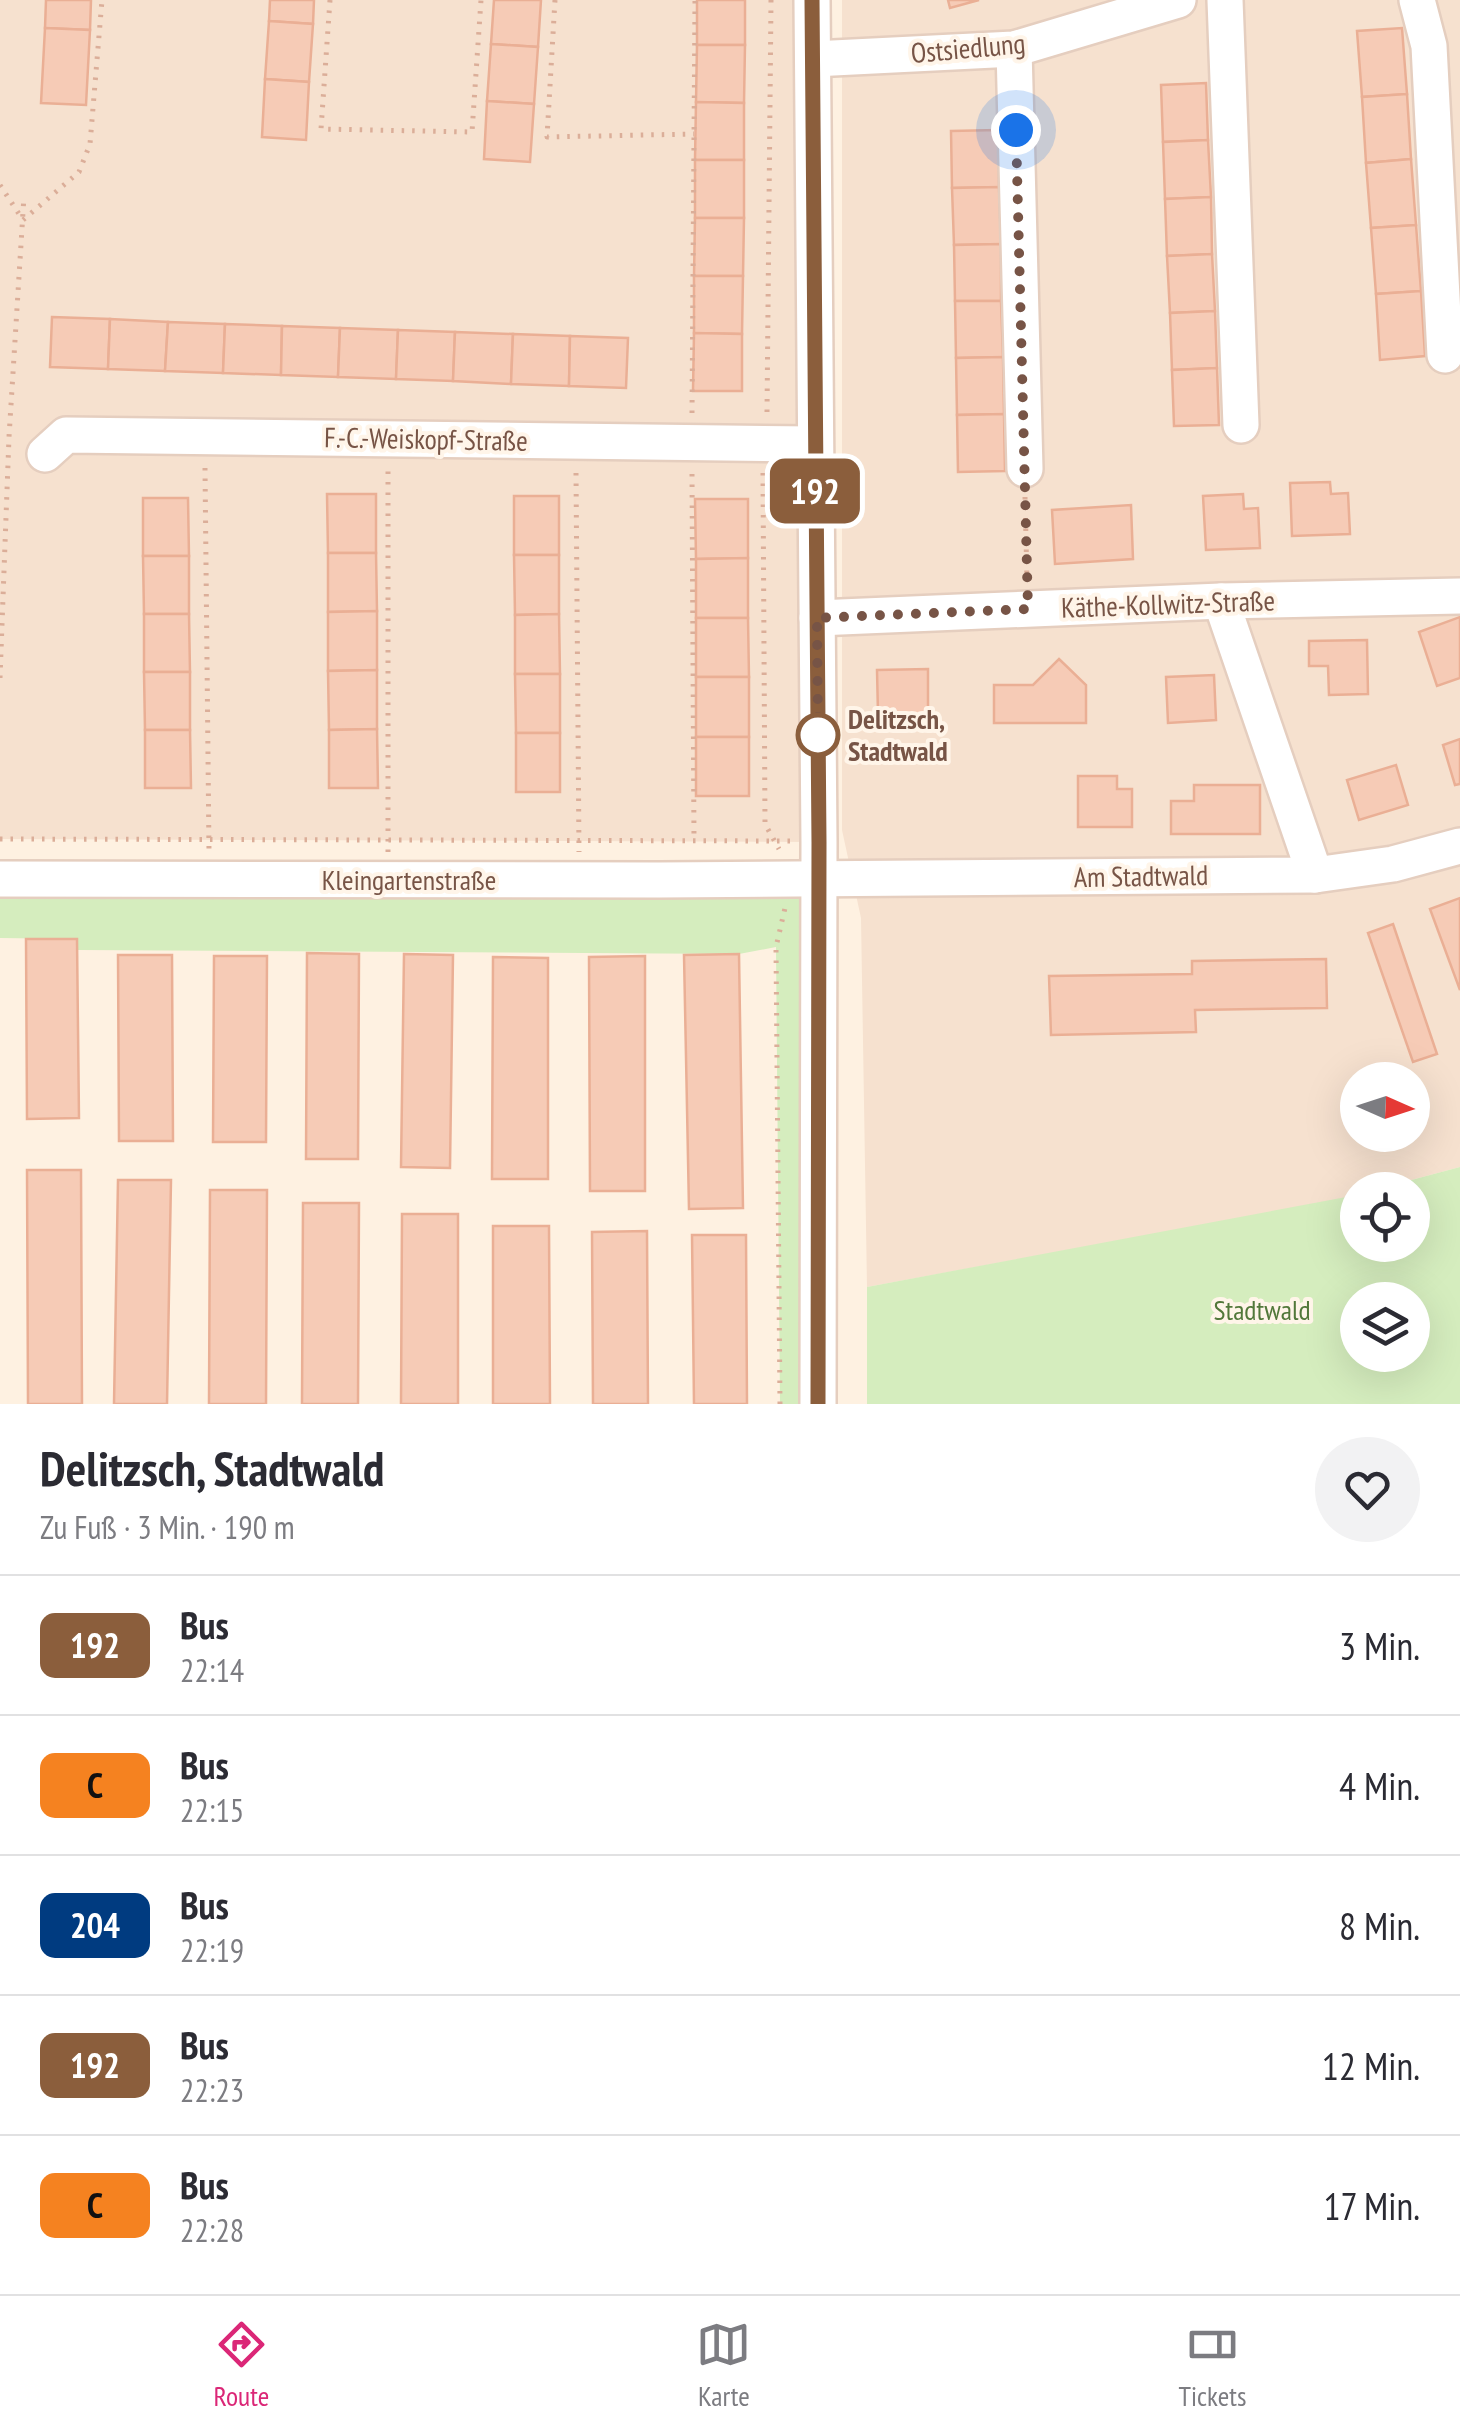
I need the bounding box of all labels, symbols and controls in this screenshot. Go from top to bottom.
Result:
street label: Ostsiedlung [909,24,1027,71]
your location [991,105,1041,155]
street label: F.-C.-Weiskopf-Straße [324,418,528,459]
line badge: 192 [758,458,872,524]
text: 192 [790,468,840,514]
street label: Käthe-Kollwitz-Straße [1060,581,1276,626]
place label: Delitzsch, Stadtwald [848,700,948,769]
marker: Delitzsch, Stadtwald [797,714,839,756]
street label: Am Stadtwald [1073,856,1209,895]
street label: Kleingartenstraße [322,861,496,898]
north arrow [1340,1062,1430,1152]
map controls [1340,1062,1430,1372]
button: locate [1340,1172,1430,1262]
button: layers [1340,1282,1430,1372]
park label: Stadtwald [1213,1291,1311,1328]
text: Delitzsch, Stadtwald [40,1437,384,1499]
button: heart [1315,1437,1420,1542]
text: Zu Fuß · 3 Min. · 190 m [40,1506,295,1548]
text: Bus [180,1600,229,1649]
text: 3 Min. [1339,1621,1420,1670]
text: 192 [70,1622,120,1668]
text: 22:14 [180,1649,244,1691]
text: Bus [180,1740,229,1789]
text: 4 Min. [1339,1761,1420,1810]
text: C [87,1762,103,1808]
text: 22:15 [180,1789,244,1831]
text: Bus [180,1880,229,1929]
text: 8 Min. [1339,1901,1420,1950]
text: 204 [70,1902,120,1948]
text: 22:19 [180,1929,244,1971]
text: Bus [180,2020,229,2069]
text: 12 Min. [1322,2041,1420,2090]
text: 192 [70,2042,120,2088]
text: 22:23 [180,2069,244,2111]
text: Bus [180,2160,229,2209]
text: 17 Min. [1323,2181,1420,2230]
text: C [87,2182,103,2228]
text: 22:28 [180,2209,244,2251]
tab: Route [214,2317,269,2414]
tab: Karte [696,2317,751,2414]
tab: Tickets [1179,2317,1246,2414]

